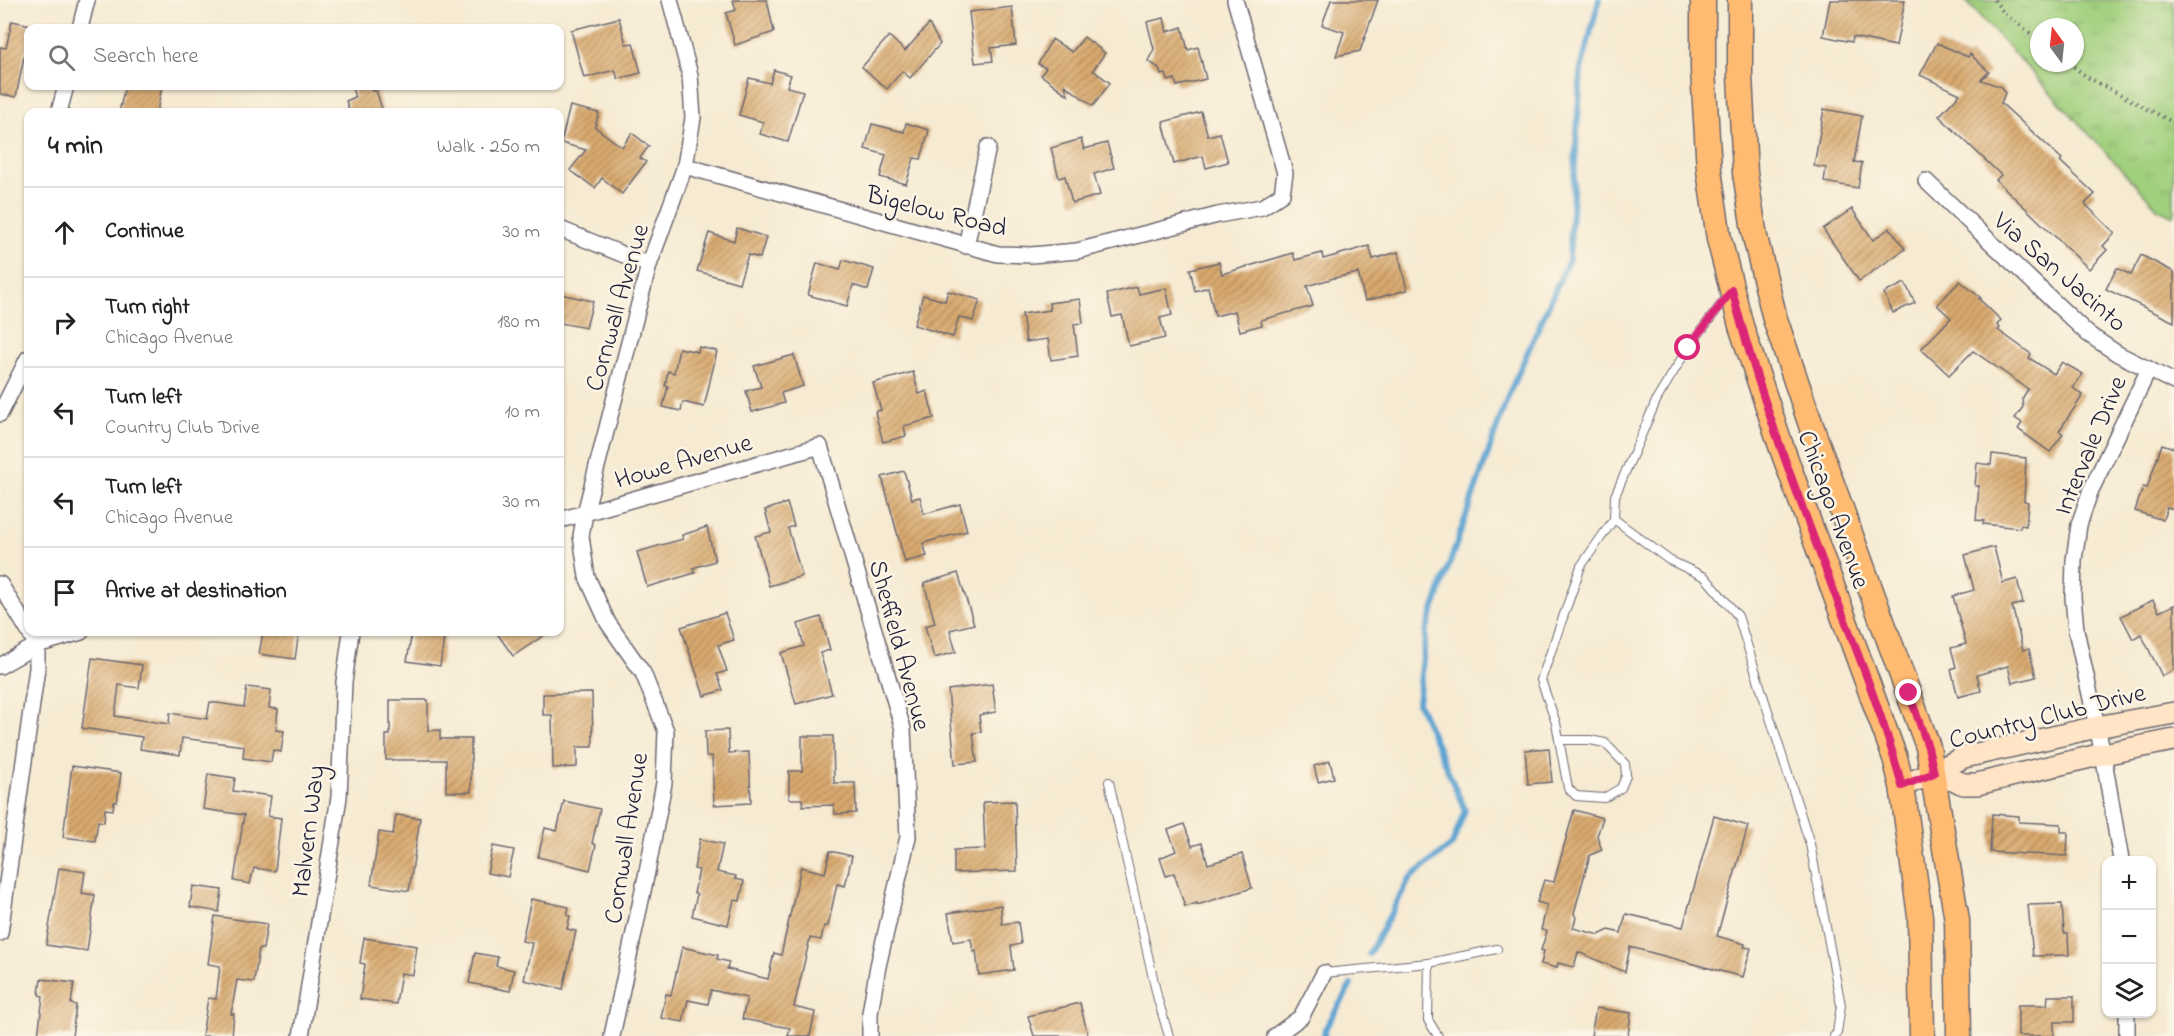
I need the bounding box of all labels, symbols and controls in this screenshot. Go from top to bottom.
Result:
north arrow [2030,18,2084,72]
search box [24,24,564,90]
icon: search [45,41,78,74]
text: Search here [93,41,198,73]
text: 4 min [48,128,103,166]
text: Walk · 250 m [437,133,540,162]
street label: Bigelow Road [861,177,1011,249]
street label: Via San Jacinto [1983,204,2134,342]
icon: ahead [48,216,81,249]
text: Continue [105,216,184,248]
text: 30 m [503,218,540,247]
street label: Cornwall Avenue [577,219,661,396]
text: Turn right [105,292,190,324]
icon: right [48,306,81,339]
text: 180 m [497,308,540,337]
text: Chicago Avenue [105,324,233,353]
route start [1674,334,1700,360]
street label: Intervale Drive [2045,370,2138,522]
text: Turn left [105,382,182,414]
icon: left [48,396,81,429]
text: 10 m [504,398,540,427]
text: Country Club Drive [105,414,260,443]
street label: Howe Avenue [611,425,757,501]
street label: Chicago Avenue [1786,425,1879,595]
text: Turn left [105,472,182,504]
icon: left [48,486,81,519]
text: 30 m [503,488,540,517]
text: Chicago Avenue [105,504,233,533]
street label: Sheffield Avenue [857,556,939,736]
icon: arrive [48,576,81,609]
text: Arrive at destination [105,576,287,608]
street label: Country Club Drive [1946,675,2150,761]
route end [1895,679,1921,705]
street label: Cornwall Avenue [596,750,660,927]
street label: Malvern Way [283,763,337,900]
map controls [2102,856,2156,1018]
button: + [2102,856,2156,910]
button: − [2102,910,2156,964]
button: layers [2102,964,2156,1018]

